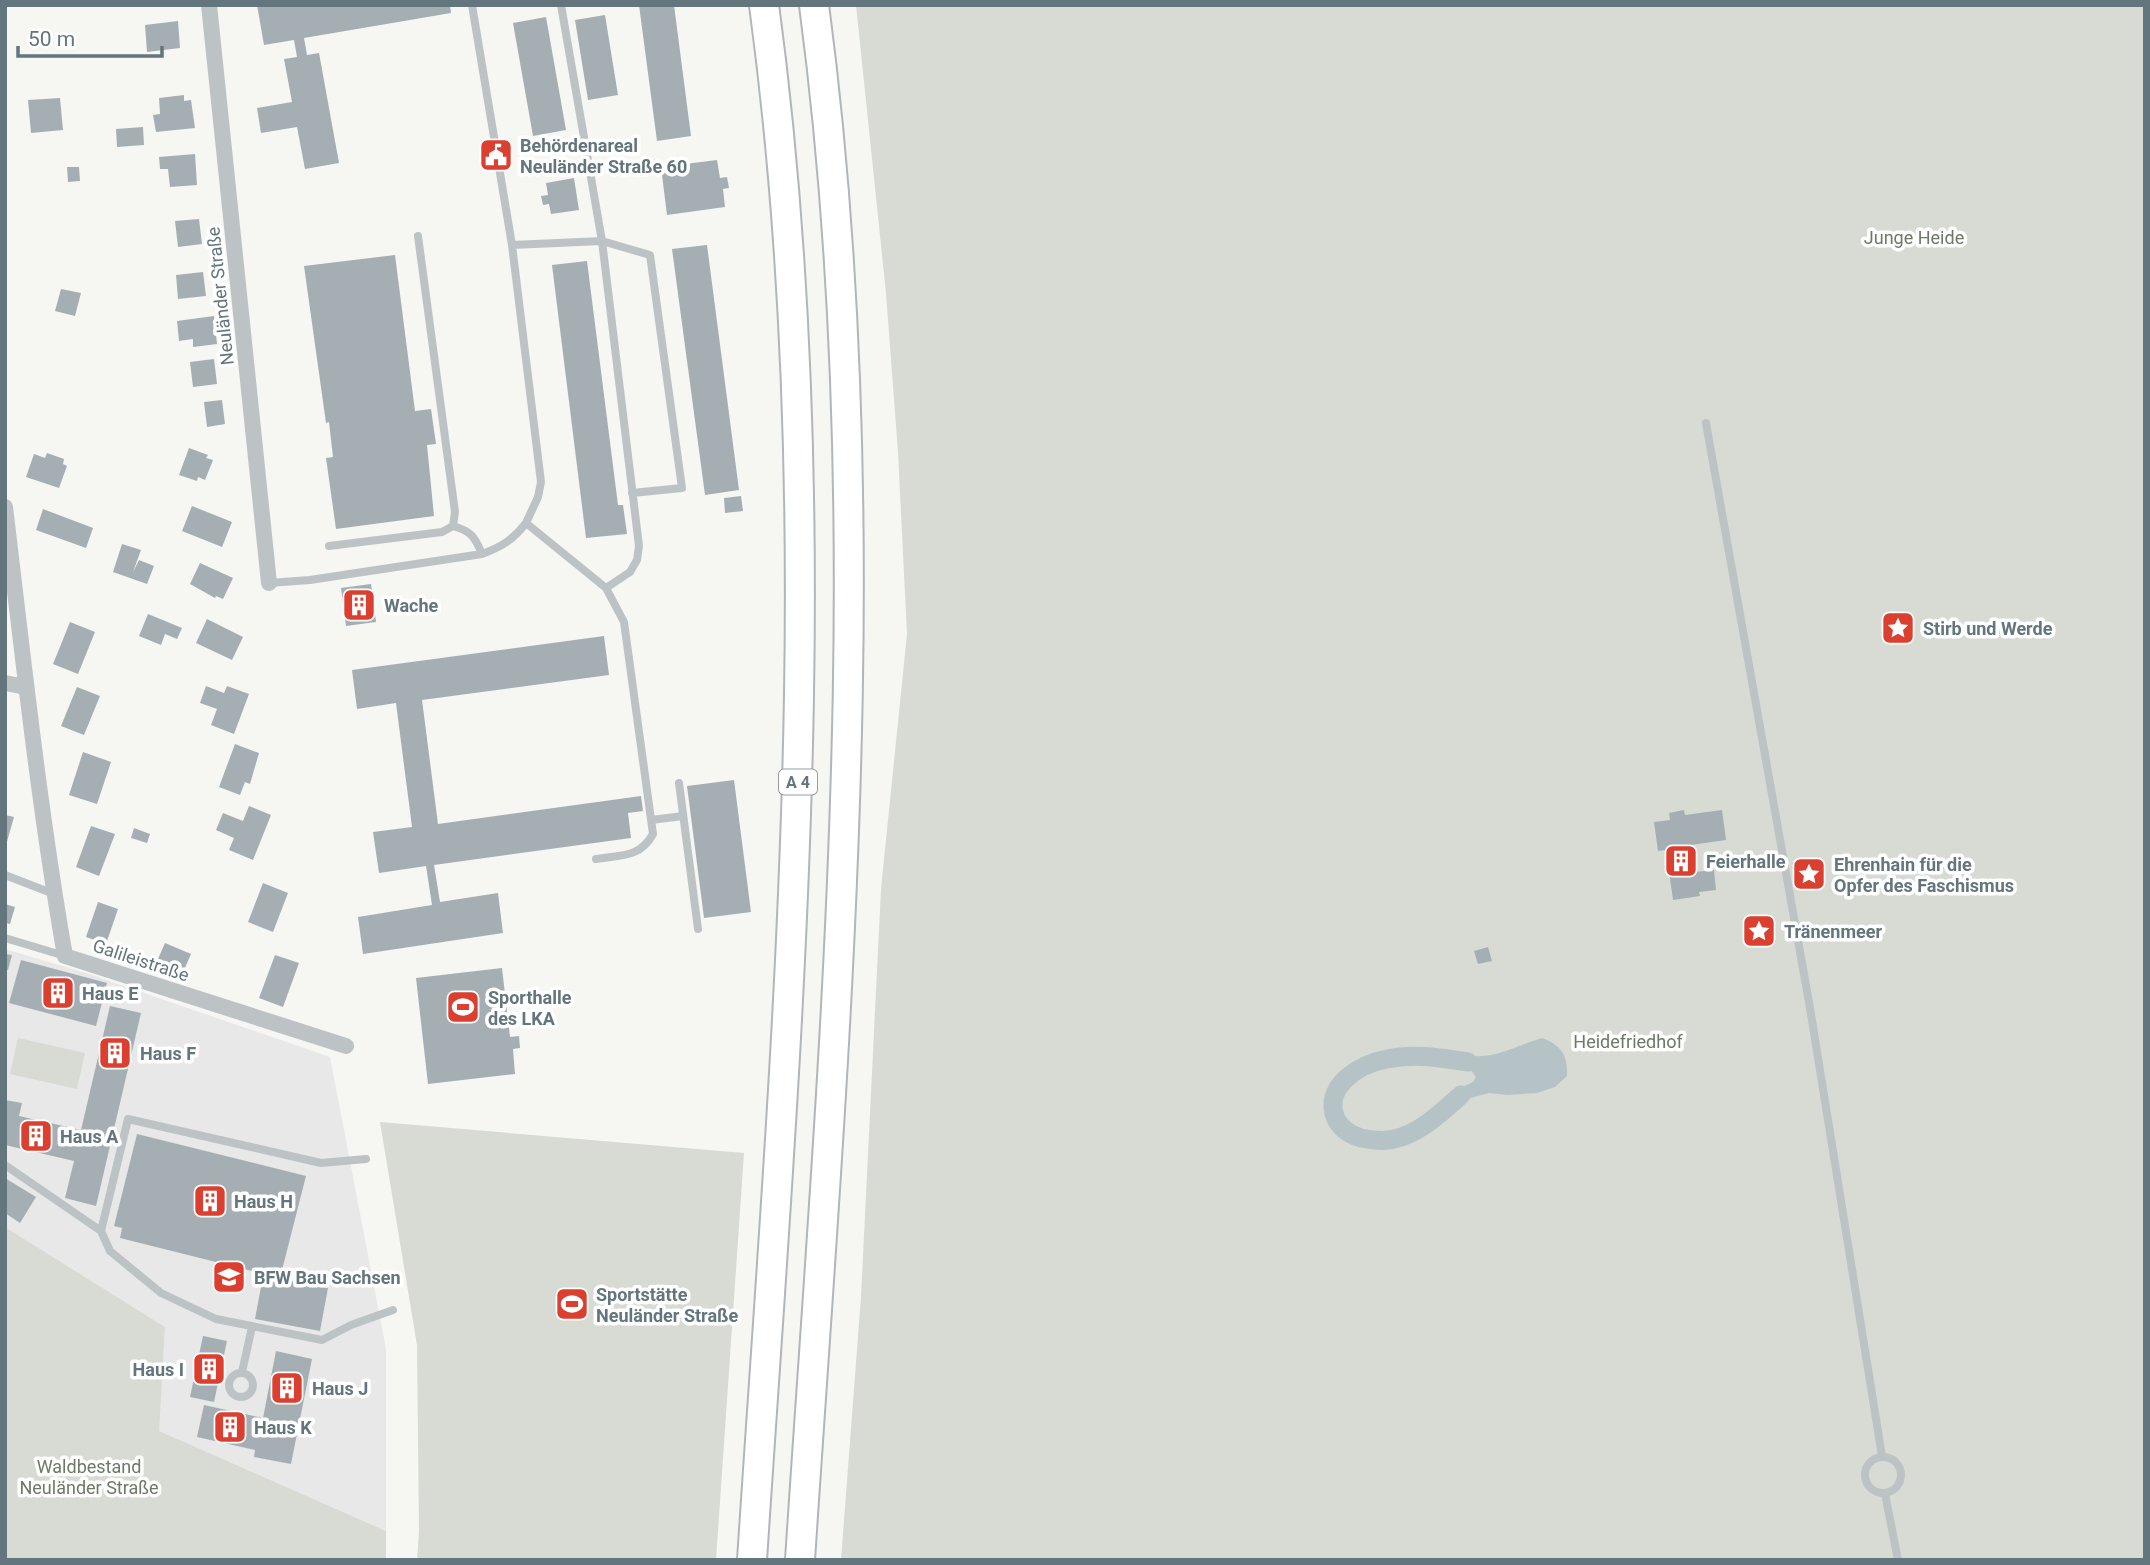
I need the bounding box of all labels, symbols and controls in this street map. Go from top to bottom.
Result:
scale bar [18,14,161,58]
text: 50 m [28,27,75,51]
place label: Behördenareal Neuländer Straße 60 [520,135,687,177]
public building icon: Behördenareal Neuländer Straße 60 [477,136,515,174]
street label: Neuländer Straße [202,226,238,366]
park label: Junge Heide [1864,227,1964,248]
building icon: Wache [340,586,378,624]
place label: Wache [384,595,439,616]
place icon: Stirb und Werde [1879,609,1917,647]
place label: Stirb und Werde [1923,618,2053,639]
road number: A 4 [779,769,817,794]
building icon: Feierhalle [1662,842,1700,880]
place label: Feierhalle [1706,851,1786,872]
place label: Ehrenhain für die Opfer des Faschismus [1834,854,2014,896]
place icon: Ehrenhain für die Opfer des Faschismus [1790,855,1828,893]
place icon: Tränenmeer [1740,912,1778,950]
place label: Tränenmeer [1784,921,1882,942]
street label: Galileistraße [90,935,192,985]
building icon: Haus E [39,974,77,1012]
place label: Haus E [82,983,138,1004]
place label: Sporthalle des LKA [488,987,572,1029]
sports icon: Sporthalle des LKA [444,988,482,1026]
park label: Heidefriedhof [1573,1031,1683,1052]
building icon: Haus F [96,1034,134,1072]
place label: Haus F [140,1043,196,1064]
building icon: Haus A [17,1117,55,1155]
place label: Haus A [60,1126,119,1147]
building icon: Haus H [191,1182,229,1220]
place label: Haus H [234,1191,293,1212]
school or university icon: BFW Bau Sachsen [210,1258,248,1296]
place label: BFW Bau Sachsen [254,1267,401,1288]
place label: Sportstätte Neuländer Straße [596,1284,738,1326]
sports icon: Sportstätte Neuländer Straße [553,1285,591,1323]
building icon: Haus I [190,1350,228,1388]
place label: Haus I [133,1359,184,1380]
building icon: Haus J [268,1369,306,1407]
place label: Haus J [312,1378,368,1399]
building icon: Haus K [211,1408,249,1446]
place label: Haus K [254,1417,312,1438]
park label: Waldbestand Neuländer Straße [19,1456,159,1498]

